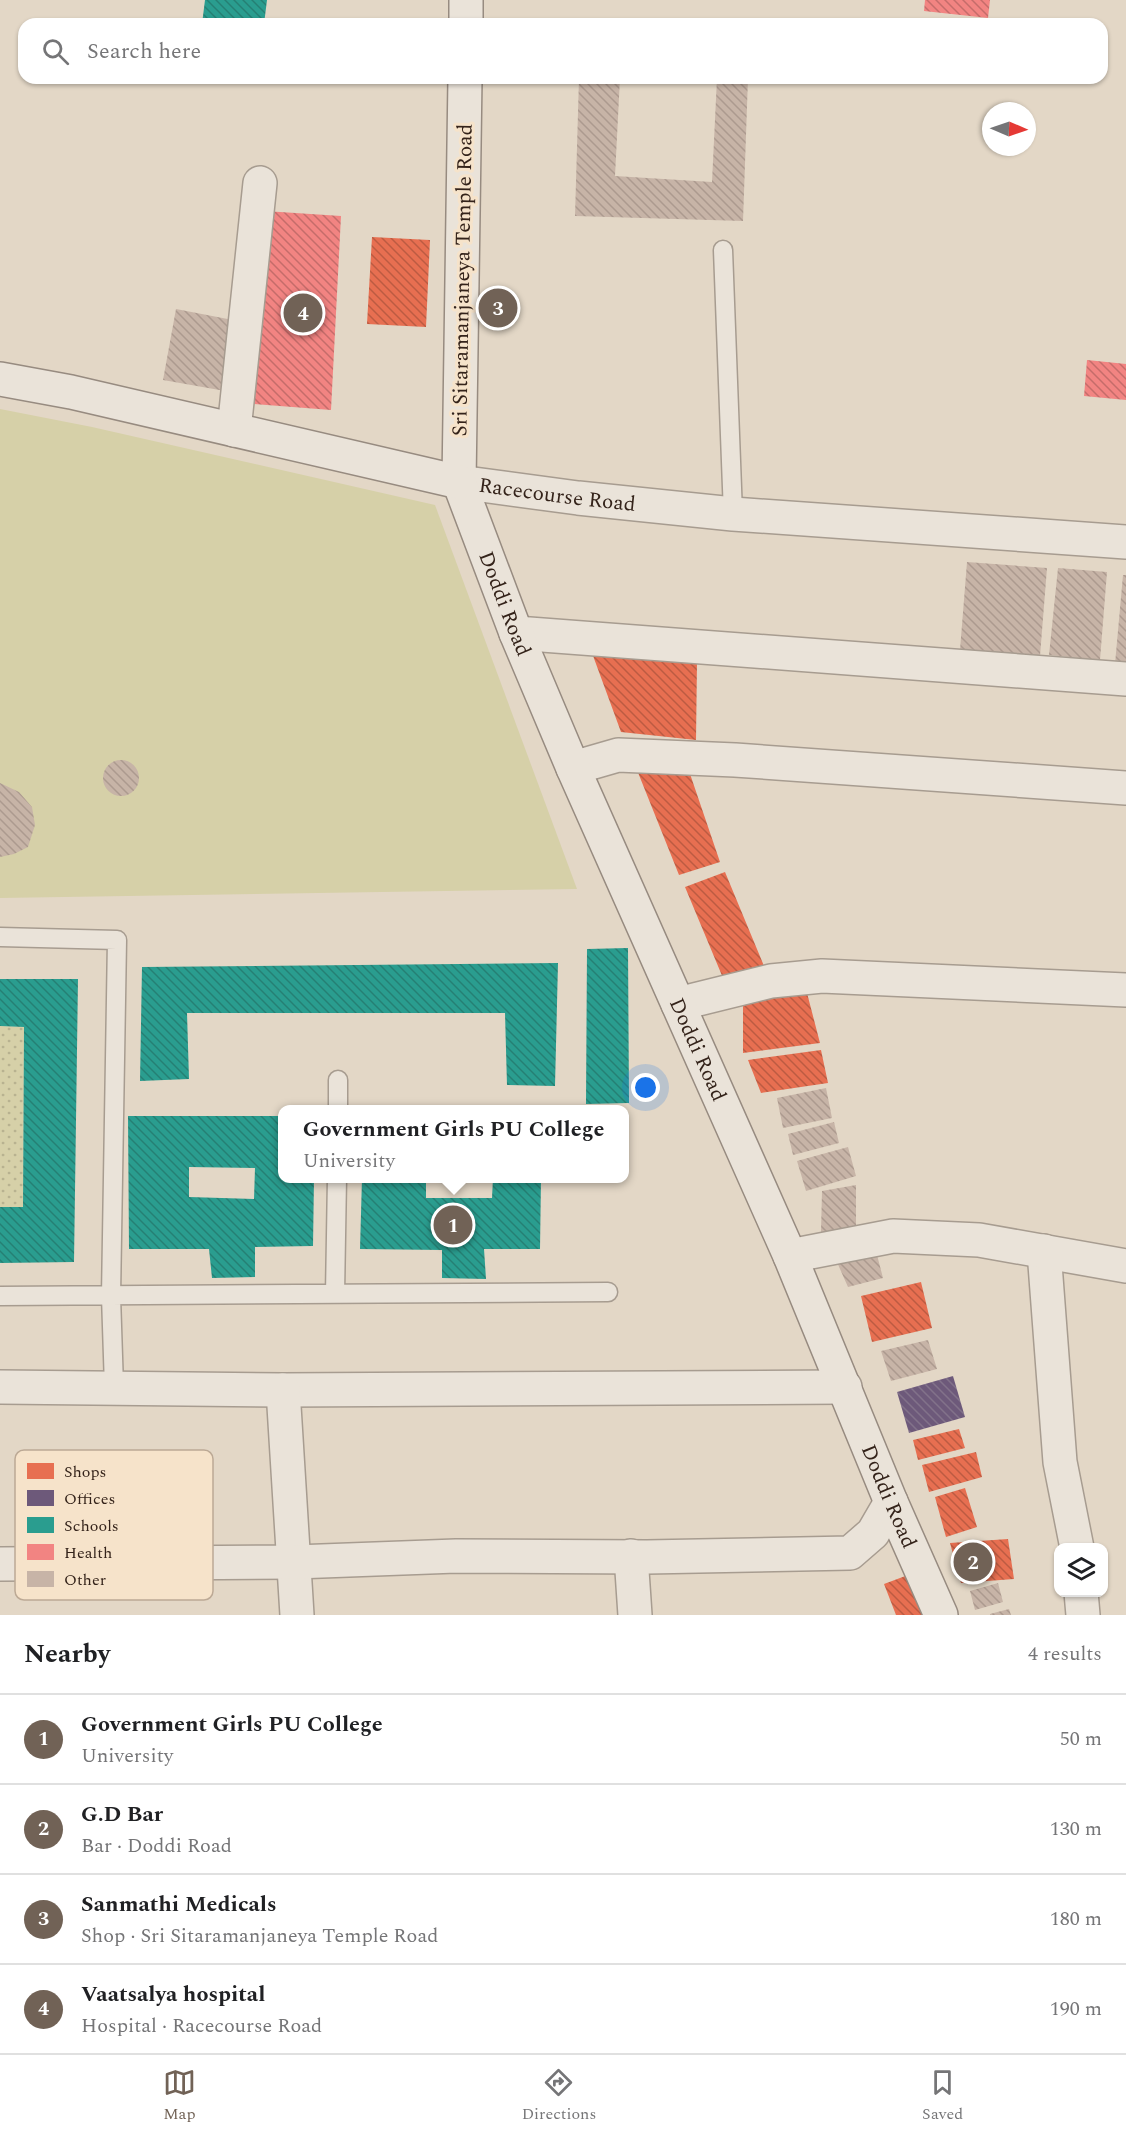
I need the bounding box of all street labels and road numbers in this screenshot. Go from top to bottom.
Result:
street label: Sri Sitaramanjaneya Temple Road [444,123,482,437]
street label: Racecourse Road [477,470,637,521]
street label: Doddi Road [469,547,539,662]
street label: Doddi Road [660,993,734,1107]
street label: Doddi Road [852,1440,925,1554]

